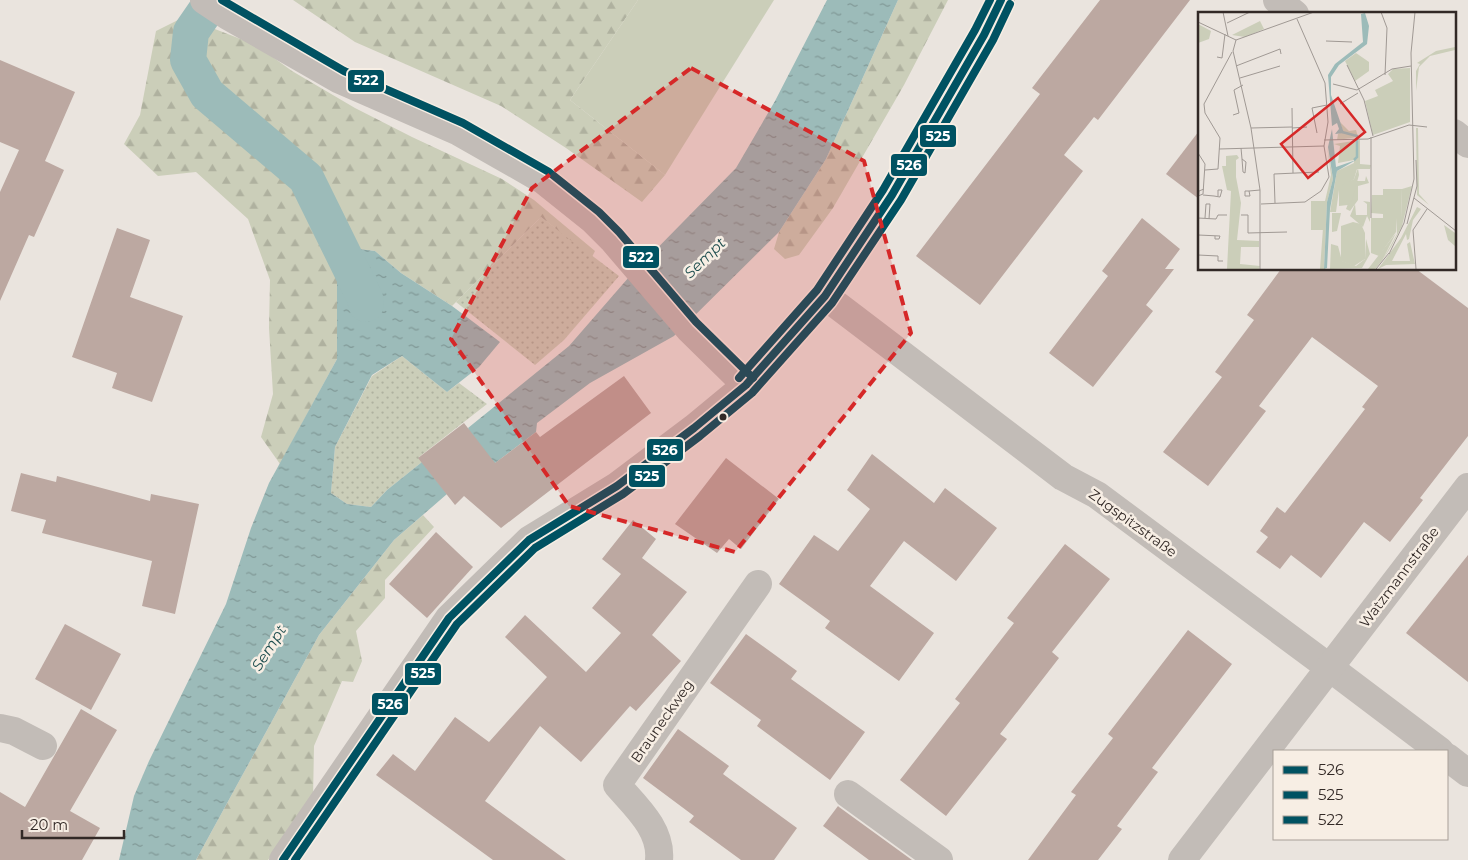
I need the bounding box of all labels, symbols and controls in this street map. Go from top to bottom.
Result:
inset map [1198,12,1456,270]
line badge: 522 [347,69,385,93]
text: 522 [354,71,378,89]
line badge: 525 [919,124,957,148]
text: 525 [926,127,950,145]
line badge: 526 [890,153,928,177]
text: 526 [896,156,922,174]
water label: Sempt [680,233,729,282]
line badge: 522 [622,245,660,269]
text: 522 [629,248,653,266]
unlabelled marker [718,412,728,422]
line badge: 526 [646,438,684,462]
text: 526 [652,441,678,459]
line badge: 525 [628,464,666,488]
text: 525 [635,467,659,485]
street label: Zugspitzstraße [1085,485,1181,561]
street label: Watzmannstraße [1355,523,1443,631]
water label: Sempt [247,621,290,674]
line badge: 525 [404,662,442,686]
text: 525 [411,664,435,682]
street label: Brauneckweg [627,676,697,766]
line badge: 526 [371,692,409,716]
text: 526 [377,695,403,713]
legend [1273,750,1448,840]
text: 526 [1318,760,1344,779]
text: 525 [1318,785,1343,804]
scale bar [22,808,125,840]
text: 522 [1318,810,1343,829]
text: 20 m [30,815,68,834]

